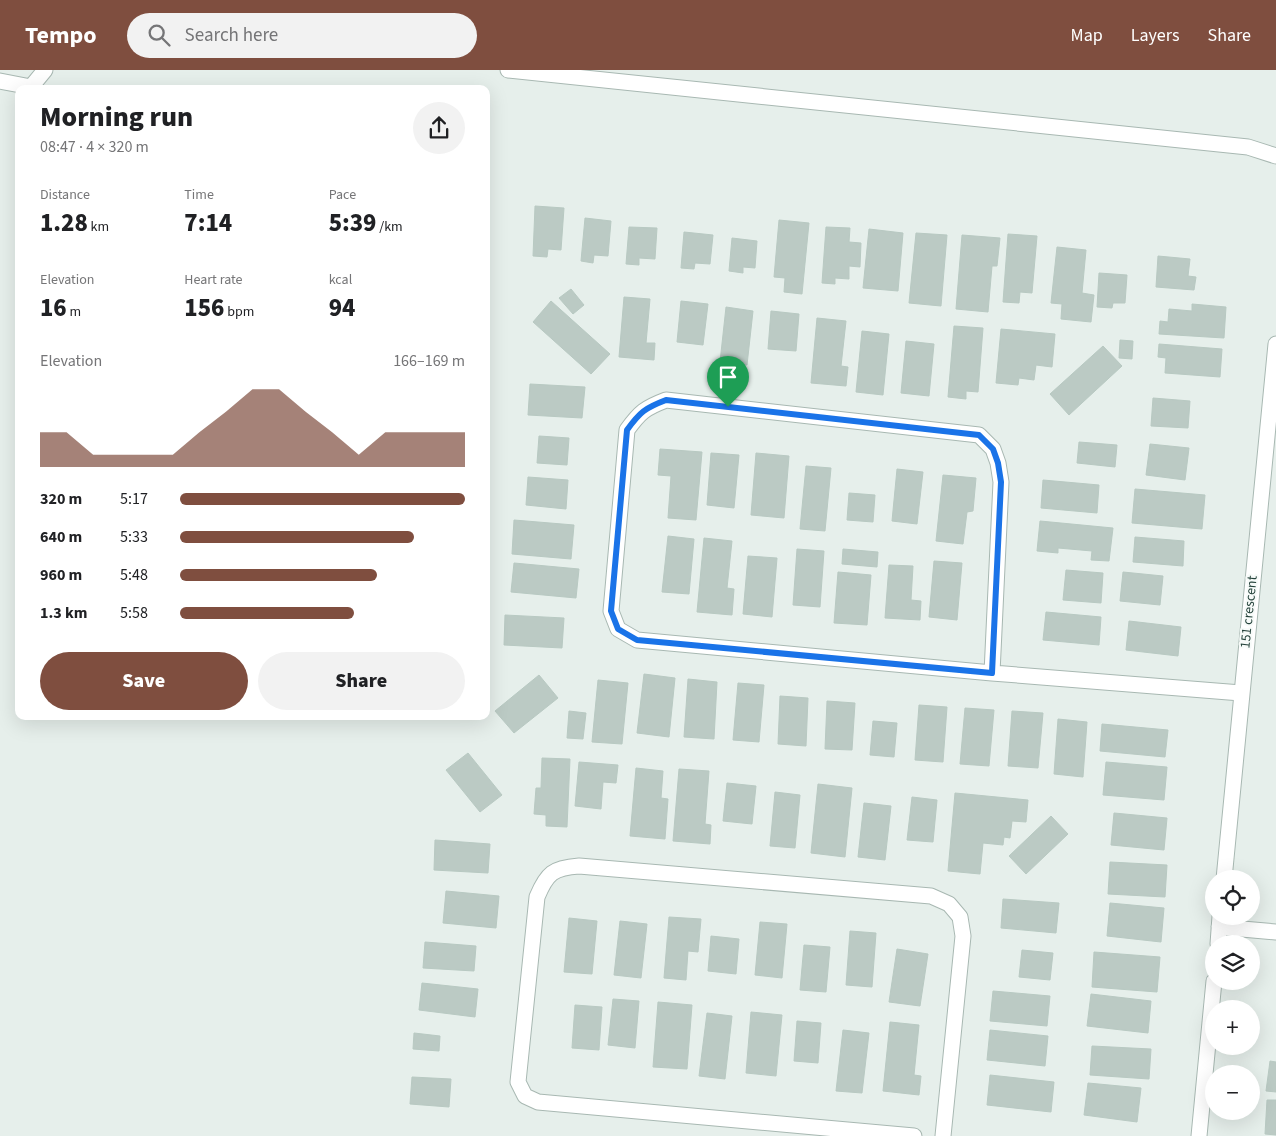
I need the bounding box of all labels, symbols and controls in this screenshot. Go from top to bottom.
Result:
search box [127,13,477,58]
text: Tempo [25,18,97,53]
icon: search [145,21,173,49]
text: Search here [185,22,278,49]
text: Map [1071,23,1103,48]
text: Layers [1131,23,1180,48]
text: Share [1208,23,1251,48]
text: Morning run [40,97,193,137]
button: share [413,102,465,154]
text: 08:47 · 4 × 320 m [40,136,149,158]
text: Distance [40,185,90,205]
text: Time [184,185,214,205]
text: Pace [329,185,356,205]
text: 1.28 [40,205,88,241]
text: 7:14 [184,205,232,241]
text: 5:39 [329,205,376,241]
text: km [88,217,109,237]
text: /km [376,217,403,237]
text: Elevation [40,270,95,290]
text: Heart rate [184,270,243,290]
text: kcal [329,270,352,290]
text: 16 [40,290,67,326]
text: 156 [184,290,224,326]
text: 94 [329,290,355,326]
text: m [67,302,81,322]
text: bpm [224,302,254,322]
text: Elevation [40,350,102,372]
text: 166–169 m [393,350,465,372]
pin [707,356,749,407]
icon: arrive [714,363,742,391]
text: 320 m [40,488,82,510]
text: 5:17 [120,488,148,510]
text: 640 m [40,526,82,548]
text: 5:33 [120,526,148,548]
text: 960 m [40,564,82,586]
text: 5:48 [120,564,148,586]
street label: 151 crescent [1235,574,1263,649]
text: 1.3 km [40,602,87,624]
text: 5:58 [120,602,148,624]
button: Save [40,652,248,710]
button: Share [258,652,465,710]
map controls [1205,870,1260,1120]
button: locate [1205,870,1260,925]
button: layers [1205,935,1260,990]
button: + [1205,1000,1260,1055]
button: − [1205,1065,1260,1120]

